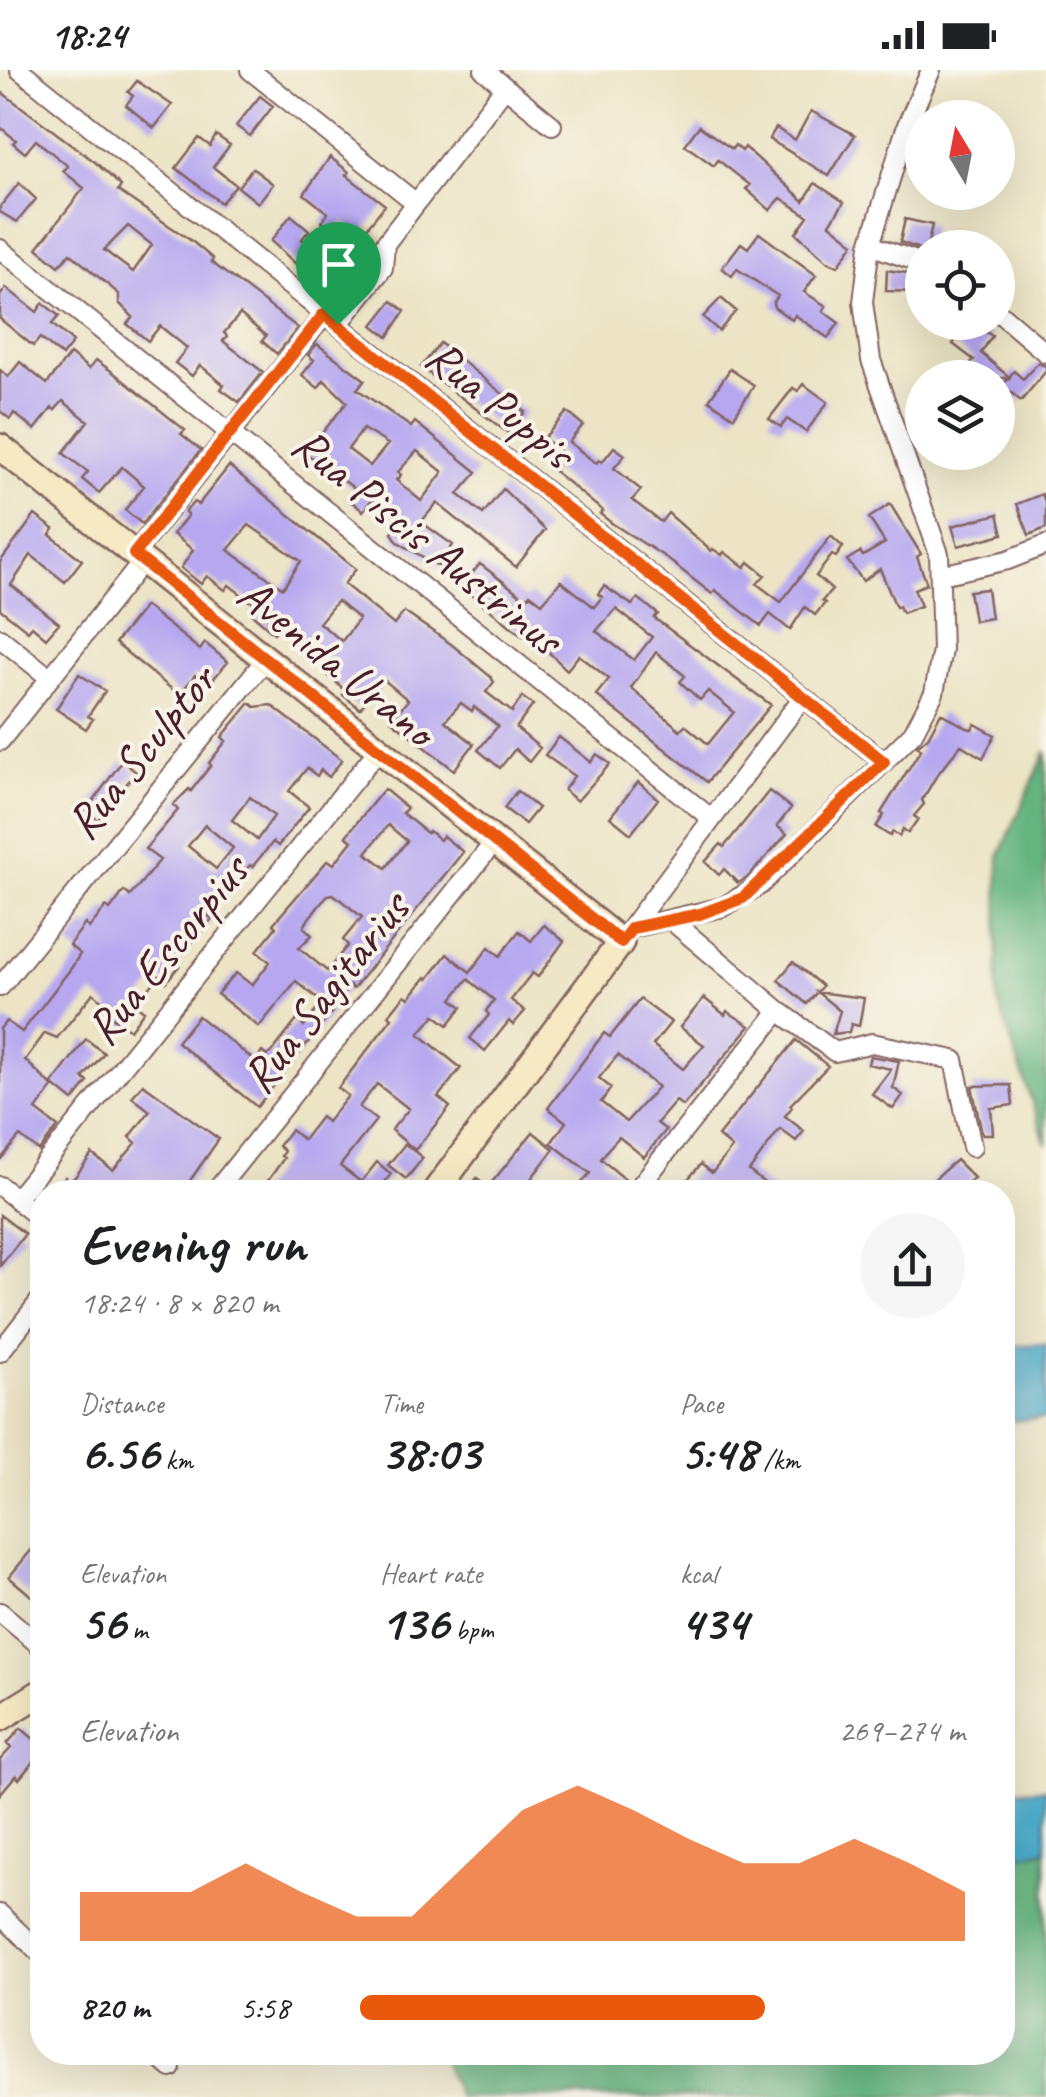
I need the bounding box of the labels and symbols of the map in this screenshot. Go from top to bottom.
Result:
north arrow [905,100,1015,210]
pin [296,222,381,325]
street label: Rua Puppis [414,326,590,484]
street label: Rua Piscis Austrinus [280,414,577,670]
street label: Avenida Urano [226,564,451,763]
street label: Rua Sculptor [52,649,232,851]
street label: Rua Escorpius [72,840,264,1057]
street label: Rua Sagitarius [228,877,425,1105]

